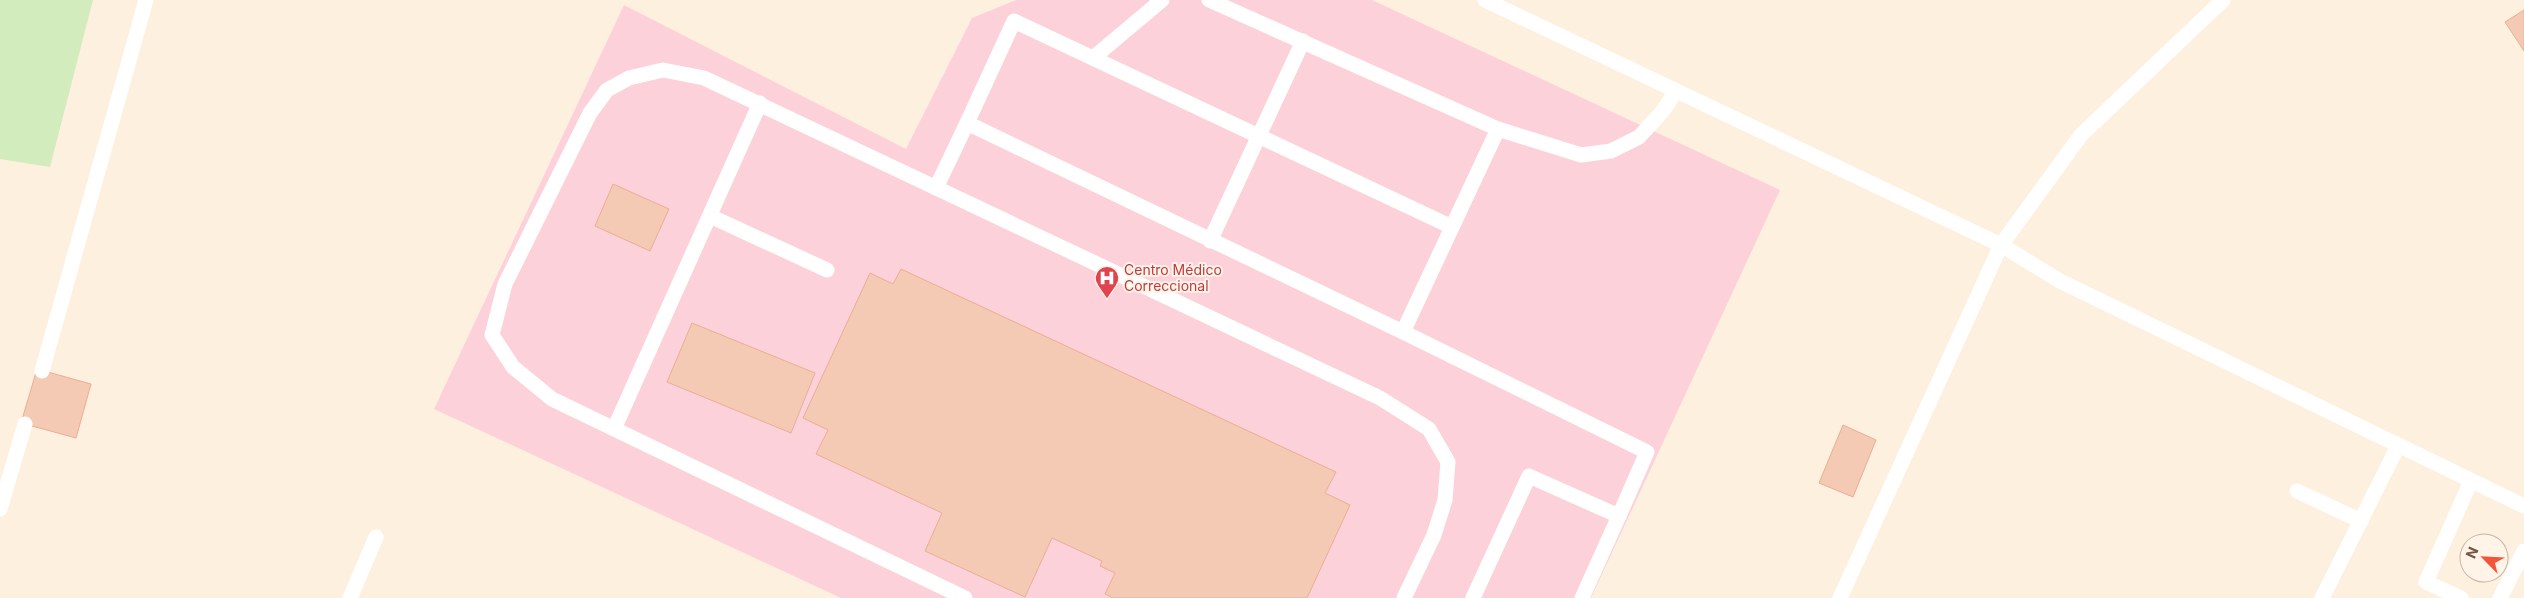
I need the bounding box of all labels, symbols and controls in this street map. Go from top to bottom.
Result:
place label: Centro Médico Correccional [1124,261,1222,294]
hospital icon: Centro Médico Correccional [1094,265,1120,299]
north arrow [2459,533,2509,583]
text: N [2462,544,2482,561]

